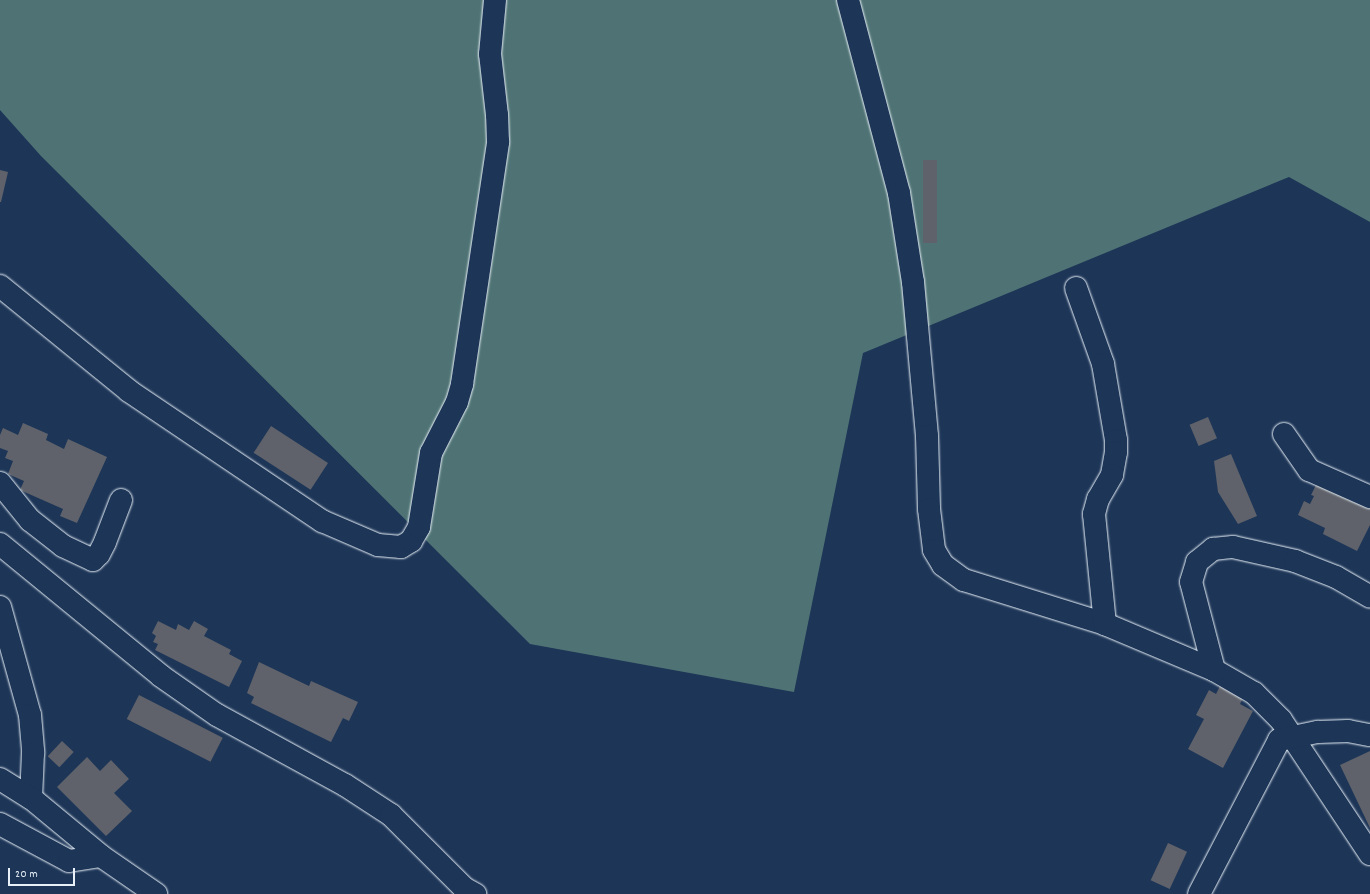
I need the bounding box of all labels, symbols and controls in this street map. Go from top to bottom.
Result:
scale bar [10,860,77,886]
text: 20 m [15,866,38,883]

